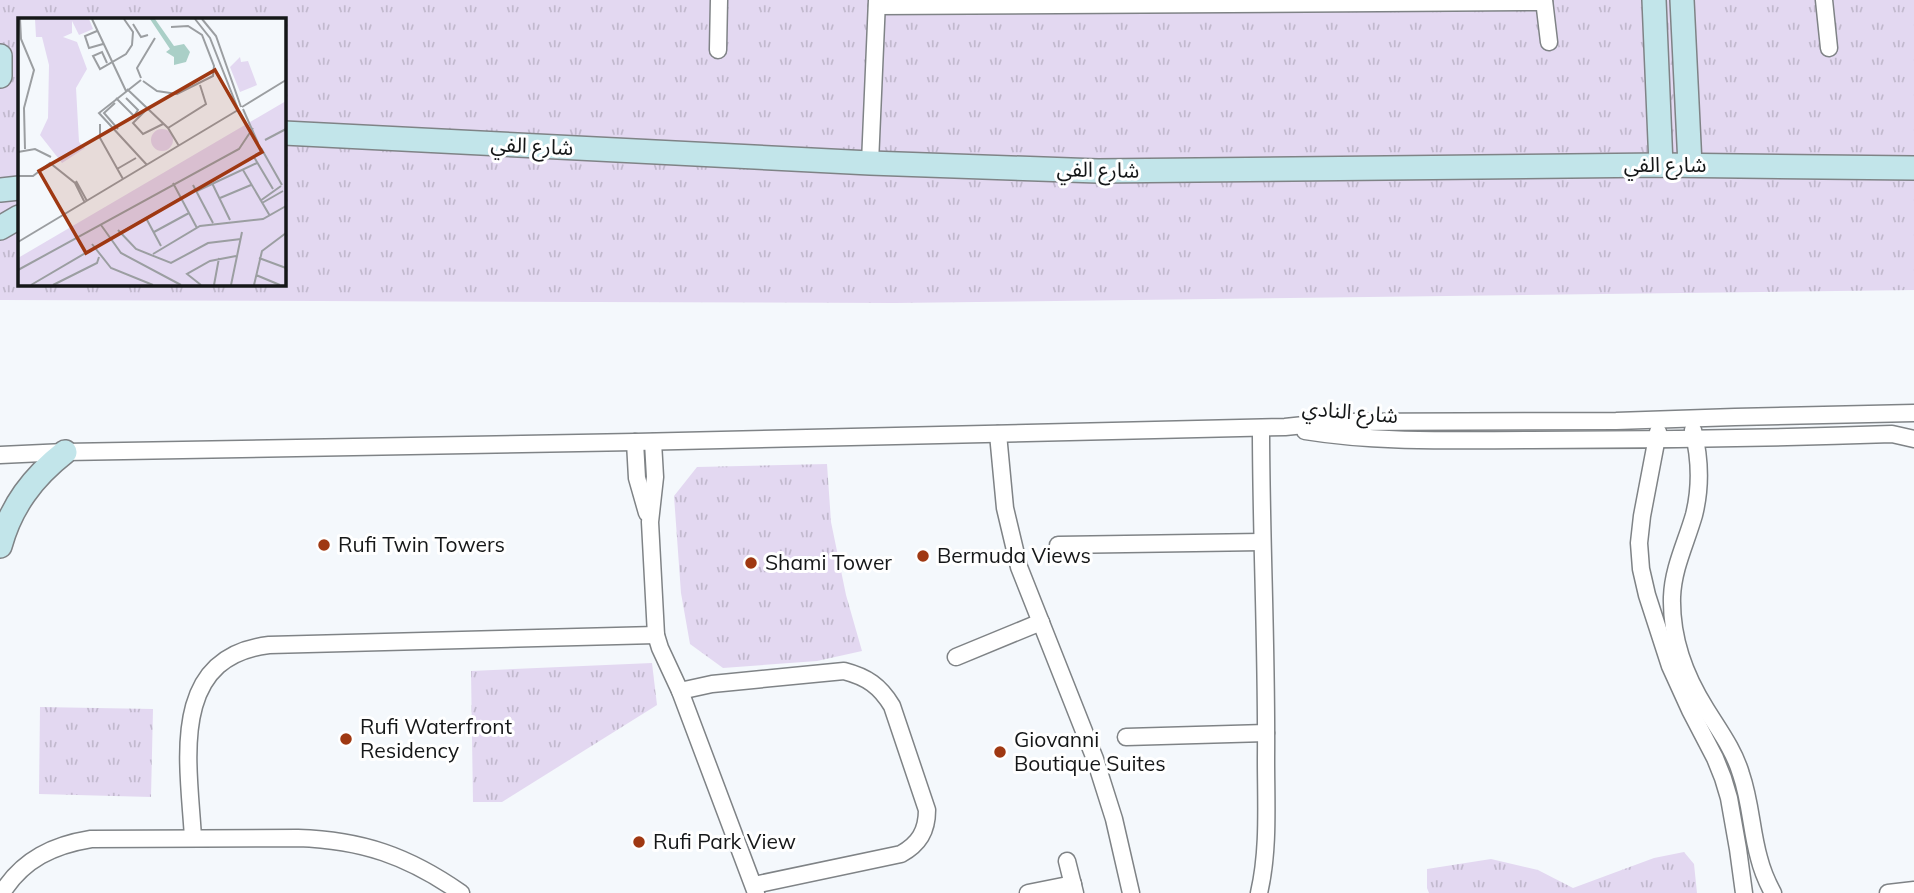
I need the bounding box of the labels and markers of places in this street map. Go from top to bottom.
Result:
place label: Rufi Twin Towers [338,531,505,557]
marker: Rufi Twin Towers [316,537,332,553]
place label: Bermuda Views [937,542,1091,568]
marker: Bermuda Views [915,548,931,564]
place label: Shami Tower [765,549,892,575]
marker: Shami Tower [743,555,759,571]
place label: Rufi Waterfront Residency [360,713,512,763]
place label: Giovanni Boutique Suites [1014,726,1166,776]
marker: Rufi Waterfront Residency [338,731,354,747]
marker: Giovanni Boutique Suites [992,744,1008,760]
place label: Rufi Park View [653,828,796,854]
marker: Rufi Park View [631,834,647,850]

